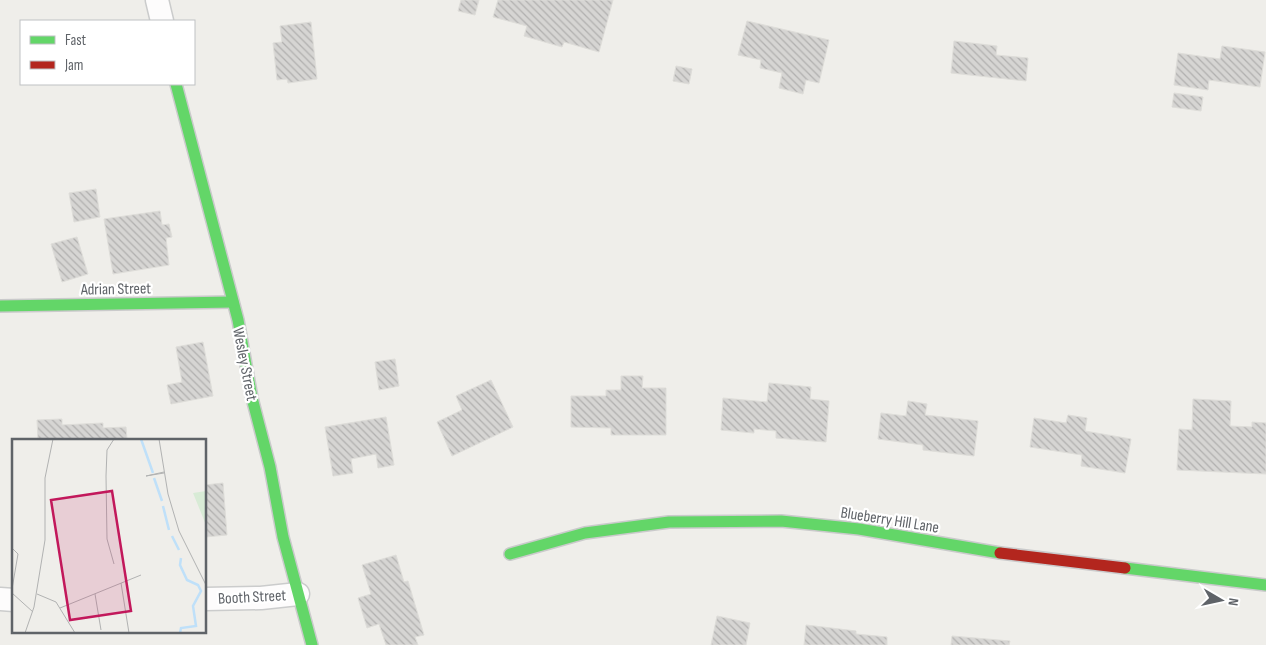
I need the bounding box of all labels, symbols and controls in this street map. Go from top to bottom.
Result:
legend [20,20,195,85]
text: Fast [65,31,87,50]
text: Jam [64,56,83,75]
street label: Adrian Street [80,279,151,300]
street label: Wesley Street [228,326,261,403]
inset map [12,439,206,632]
street label: Blueberry Hill Lane [839,503,940,538]
north arrow [1196,575,1246,625]
street label: Booth Street [217,586,287,609]
text: N [1224,597,1242,607]

